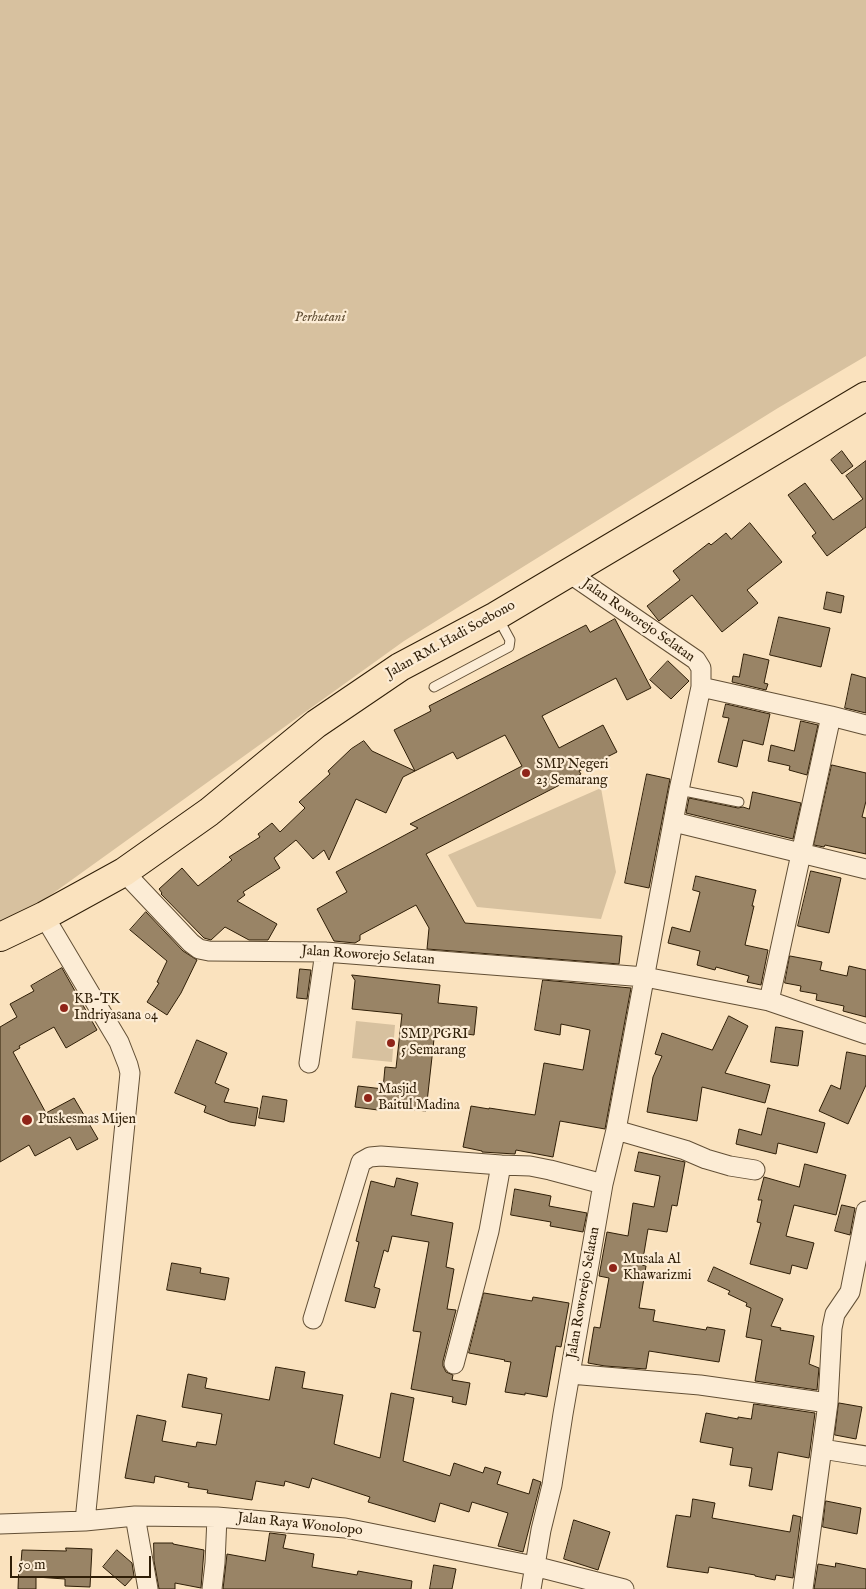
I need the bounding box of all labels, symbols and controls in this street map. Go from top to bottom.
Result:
park label: Perhutani [295,310,345,326]
street label: Jalan Roworejo Selatan [578,576,698,666]
street label: Jalan RM. Hadi Soebono [383,597,519,683]
place label: SMP Negeri 23 Semarang [536,757,609,790]
marker: SMP Negeri 23 Semarang [520,767,532,779]
street label: Jalan Roworejo Selatan [301,943,435,969]
place label: KB-TK Indriyasana 04 [74,992,158,1024]
marker: KB-TK Indriyasana 04 [58,1002,70,1014]
place label: SMP PGRI 5 Semarang [401,1027,468,1060]
marker: SMP PGRI 5 Semarang [385,1037,397,1049]
place label: Masjid Baitul Madina [378,1082,460,1114]
marker: Masjid Baitul Madina [362,1092,374,1104]
place label: Puskesmas Mijen [38,1112,136,1128]
marker: Puskesmas Mijen [20,1113,34,1127]
street label: Jalan Roworejo Selatan [564,1226,604,1360]
place label: Musala Al Khawarizmi [623,1252,692,1284]
marker: Musala Al Khawarizmi [607,1262,619,1274]
street label: Jalan Raya Wonolopo [237,1510,363,1540]
scale bar [12,1546,154,1578]
text: 50 m [18,1555,46,1574]

